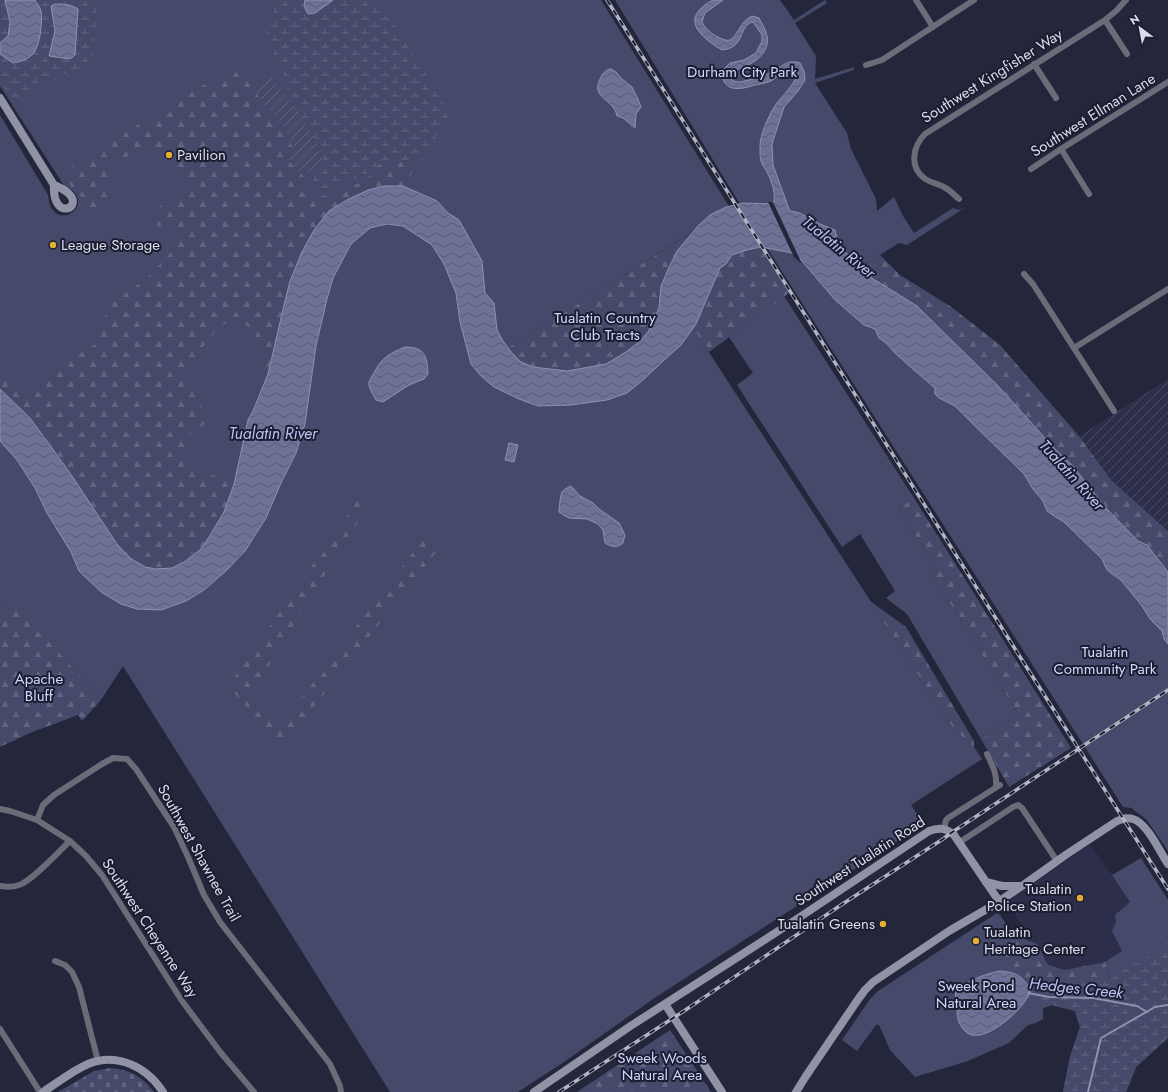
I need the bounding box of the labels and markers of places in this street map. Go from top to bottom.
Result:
place label: Pavilion [177,144,226,166]
marker: Pavilion [164,150,174,160]
place label: League Storage [61,234,160,256]
marker: League Storage [48,240,58,250]
place label: Tualatin Police Station [987,878,1072,917]
marker: Tualatin Police Station [1075,893,1085,903]
place label: Tualatin Greens [778,913,875,935]
marker: Tualatin Greens [878,919,888,929]
place label: Tualatin Heritage Center [984,921,1086,960]
marker: Tualatin Heritage Center [971,936,981,946]

